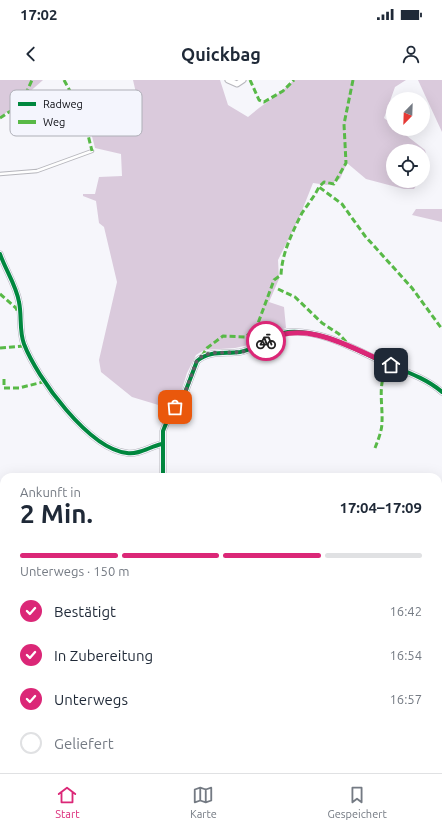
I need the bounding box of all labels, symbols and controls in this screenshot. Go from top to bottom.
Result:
text: 17:02 [20,6,58,23]
icon: back [20,43,42,65]
icon: person [400,43,422,65]
text: Quickbag [181,44,261,64]
legend [10,90,142,136]
north arrow [386,92,430,136]
map controls [386,92,430,188]
text: Radweg [43,98,83,110]
text: Weg [43,116,65,128]
button: locate [386,144,430,188]
courier [246,321,286,361]
icon: bike [255,330,277,352]
pin [374,348,408,382]
icon: home [380,354,402,376]
pin [158,390,192,424]
icon: bag [164,396,186,418]
text: Ankunft in [20,485,81,499]
text: 2 Min. [20,499,93,528]
text: 17:04–17:09 [339,499,422,516]
text: Unterwegs · 150 m [20,564,129,578]
icon: check [20,600,42,622]
text: Bestätigt [54,603,116,620]
text: 16:42 [389,604,422,618]
icon: check [20,644,42,666]
text: In Zubereitung [54,647,153,664]
text: 16:54 [389,648,422,662]
icon: check [20,688,42,710]
text: Unterwegs [54,691,128,708]
text: 16:57 [389,692,422,706]
text: Geliefert [54,735,114,752]
tab: Start [55,784,79,820]
tab: Karte [190,784,217,820]
tab: Gespeichert [327,784,387,820]

